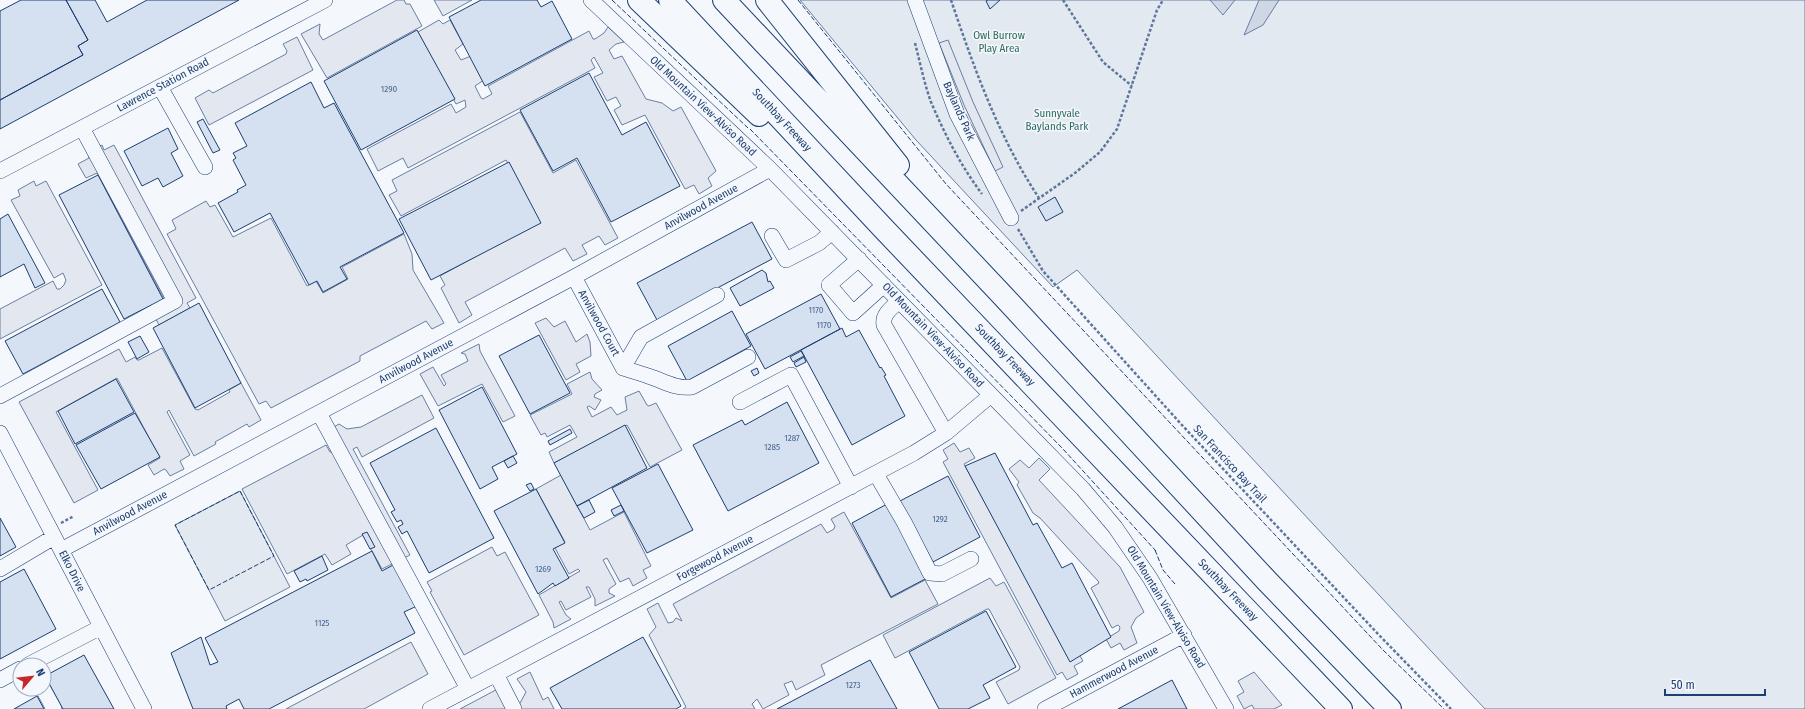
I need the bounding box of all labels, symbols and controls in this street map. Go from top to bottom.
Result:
park label: Owl Burrow Play Area [973,29,1025,55]
street label: Old Mountain View-Alviso Road [647,53,759,159]
street label: Lawrence Station Road [115,55,211,115]
street label: Baylands Park [940,80,978,143]
house number: 1290 [381,84,398,94]
street label: Southbay Freeway [750,86,814,154]
park label: Sunnyvale Baylands Park [1026,107,1089,133]
street label: Anvilwood Avenue [662,181,740,233]
street label: Old Mountain View-Alviso Road [880,280,986,390]
street label: Anvilwood Court [575,288,623,359]
house number: 1170 [808,305,824,315]
house number: 1170 [816,320,832,330]
street label: Southbay Freeway [972,321,1038,389]
street label: Anvilwood Avenue [377,336,455,386]
street label: San Francisco Bay Trail [1191,422,1269,506]
house number: 1287 [784,433,800,443]
house number: 1285 [764,442,780,452]
street label: Anvilwood Avenue [91,488,169,538]
house number: 1292 [932,514,948,524]
street label: Forgewood Avenue [675,532,755,584]
street label: Old Mountain View-Alviso Road [1124,543,1208,671]
street label: Elko Drive [56,548,88,594]
street label: Southbay Freeway [1195,556,1261,624]
house number: 1269 [535,564,551,574]
house number: 1125 [315,618,330,628]
street label: Hammerwood Avenue [1067,643,1161,701]
north arrow [12,657,52,697]
text: N [33,667,48,679]
scale bar [1665,671,1765,697]
text: 50 m [1671,678,1695,692]
house number: 1273 [845,680,861,690]

